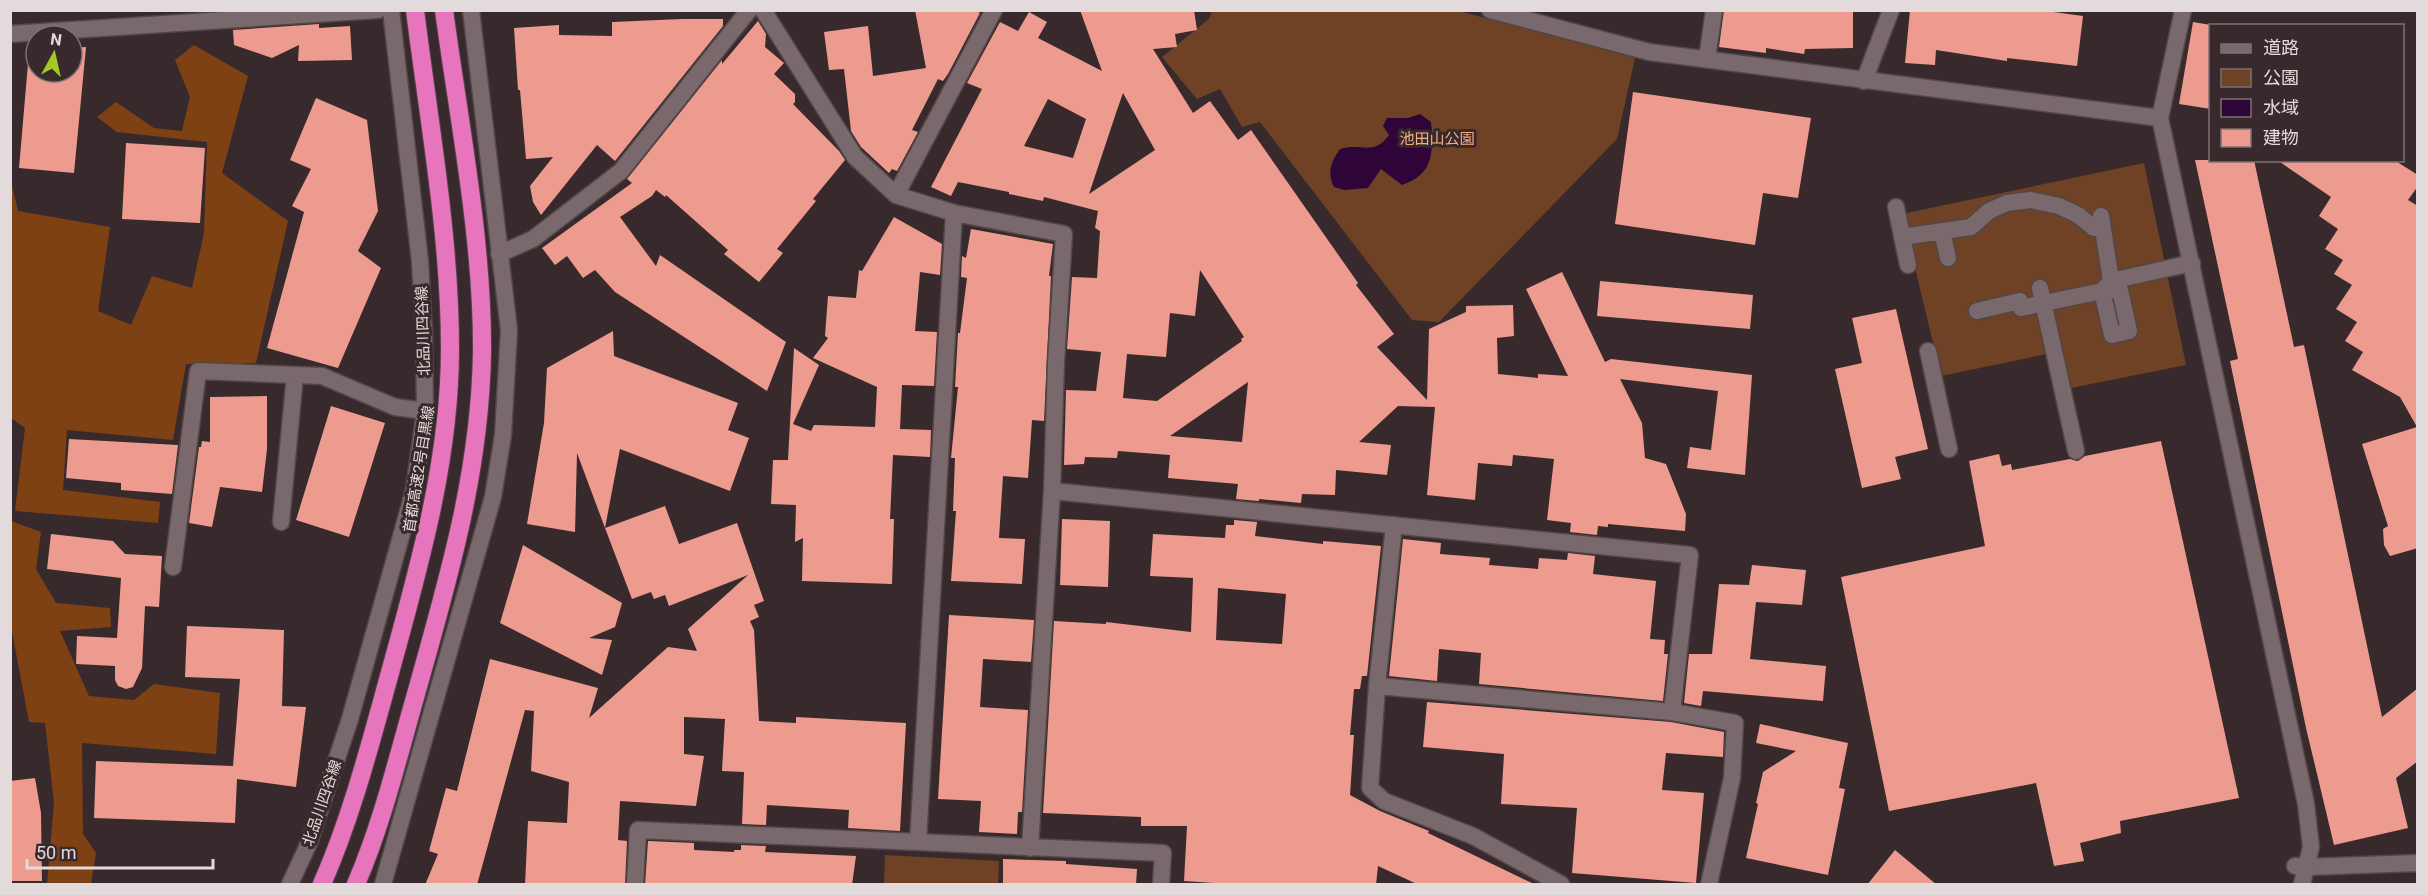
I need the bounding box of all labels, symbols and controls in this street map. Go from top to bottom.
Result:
north arrow [24,24,84,84]
legend [2209,24,2404,162]
text: N [49,29,63,50]
text: 道路 [2263,37,2299,58]
text: 公園 [2263,67,2299,88]
text: 水域 [2263,97,2299,118]
text: 建物 [2263,127,2299,148]
park label: 池田山公園 [1399,130,1475,148]
street label: 北品川四谷線 [412,286,434,376]
street label: 首都高速2号目黒線 [400,404,438,534]
street label: 北品川四谷線 [299,758,345,848]
scale bar [27,832,213,870]
text: 50 m [36,842,76,863]

